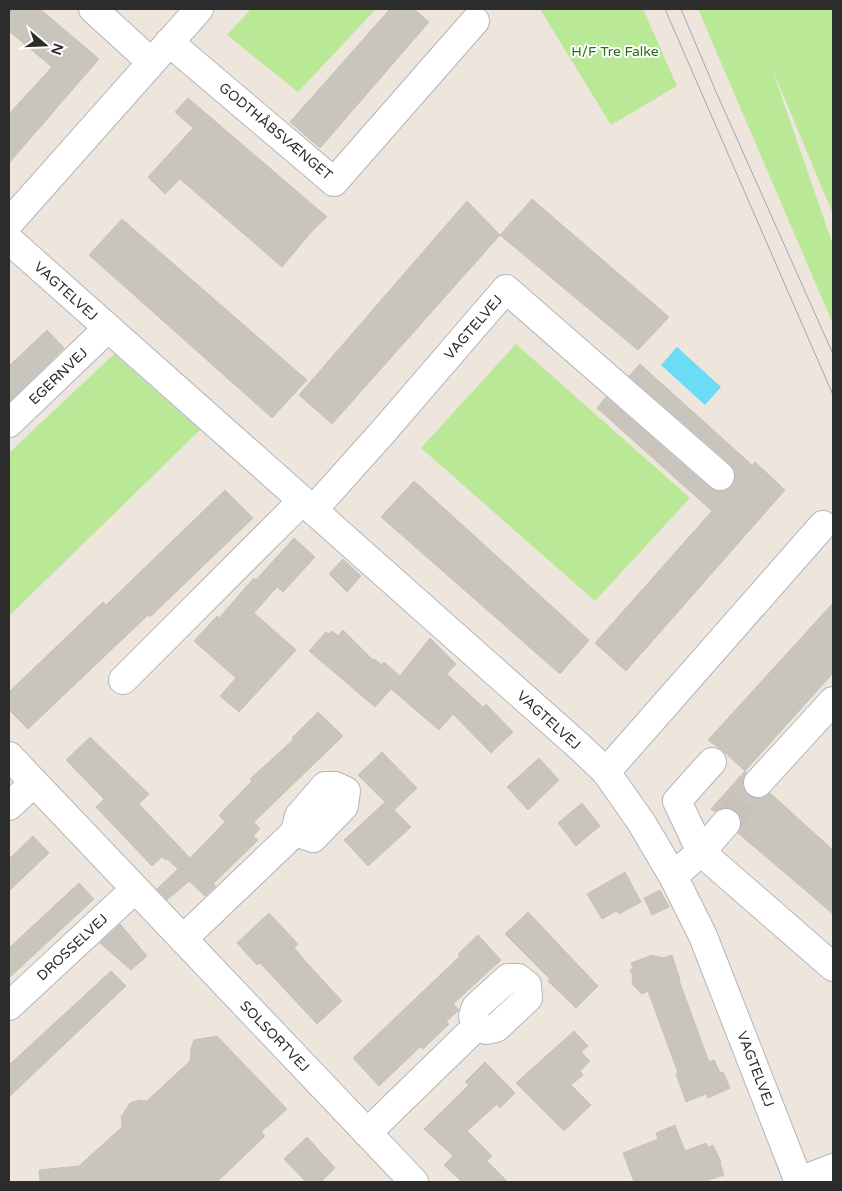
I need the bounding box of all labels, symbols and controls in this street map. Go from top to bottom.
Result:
north arrow [20,20,70,70]
text: N [47,41,67,57]
park label: H/F Tre Falke [571,43,659,60]
street label: GODTHÅBSVÆNGET [216,79,336,184]
street label: VAGTELVEJ [30,258,101,324]
street label: VAGTELVEJ [441,292,506,363]
street label: EGERNVEJ [26,344,91,408]
street label: VAGTELVEJ [513,687,584,753]
street label: DROSSELVEJ [33,910,111,984]
street label: SOLSORTVEJ [236,997,313,1075]
street label: VAGTELVEJ [733,1029,778,1110]

